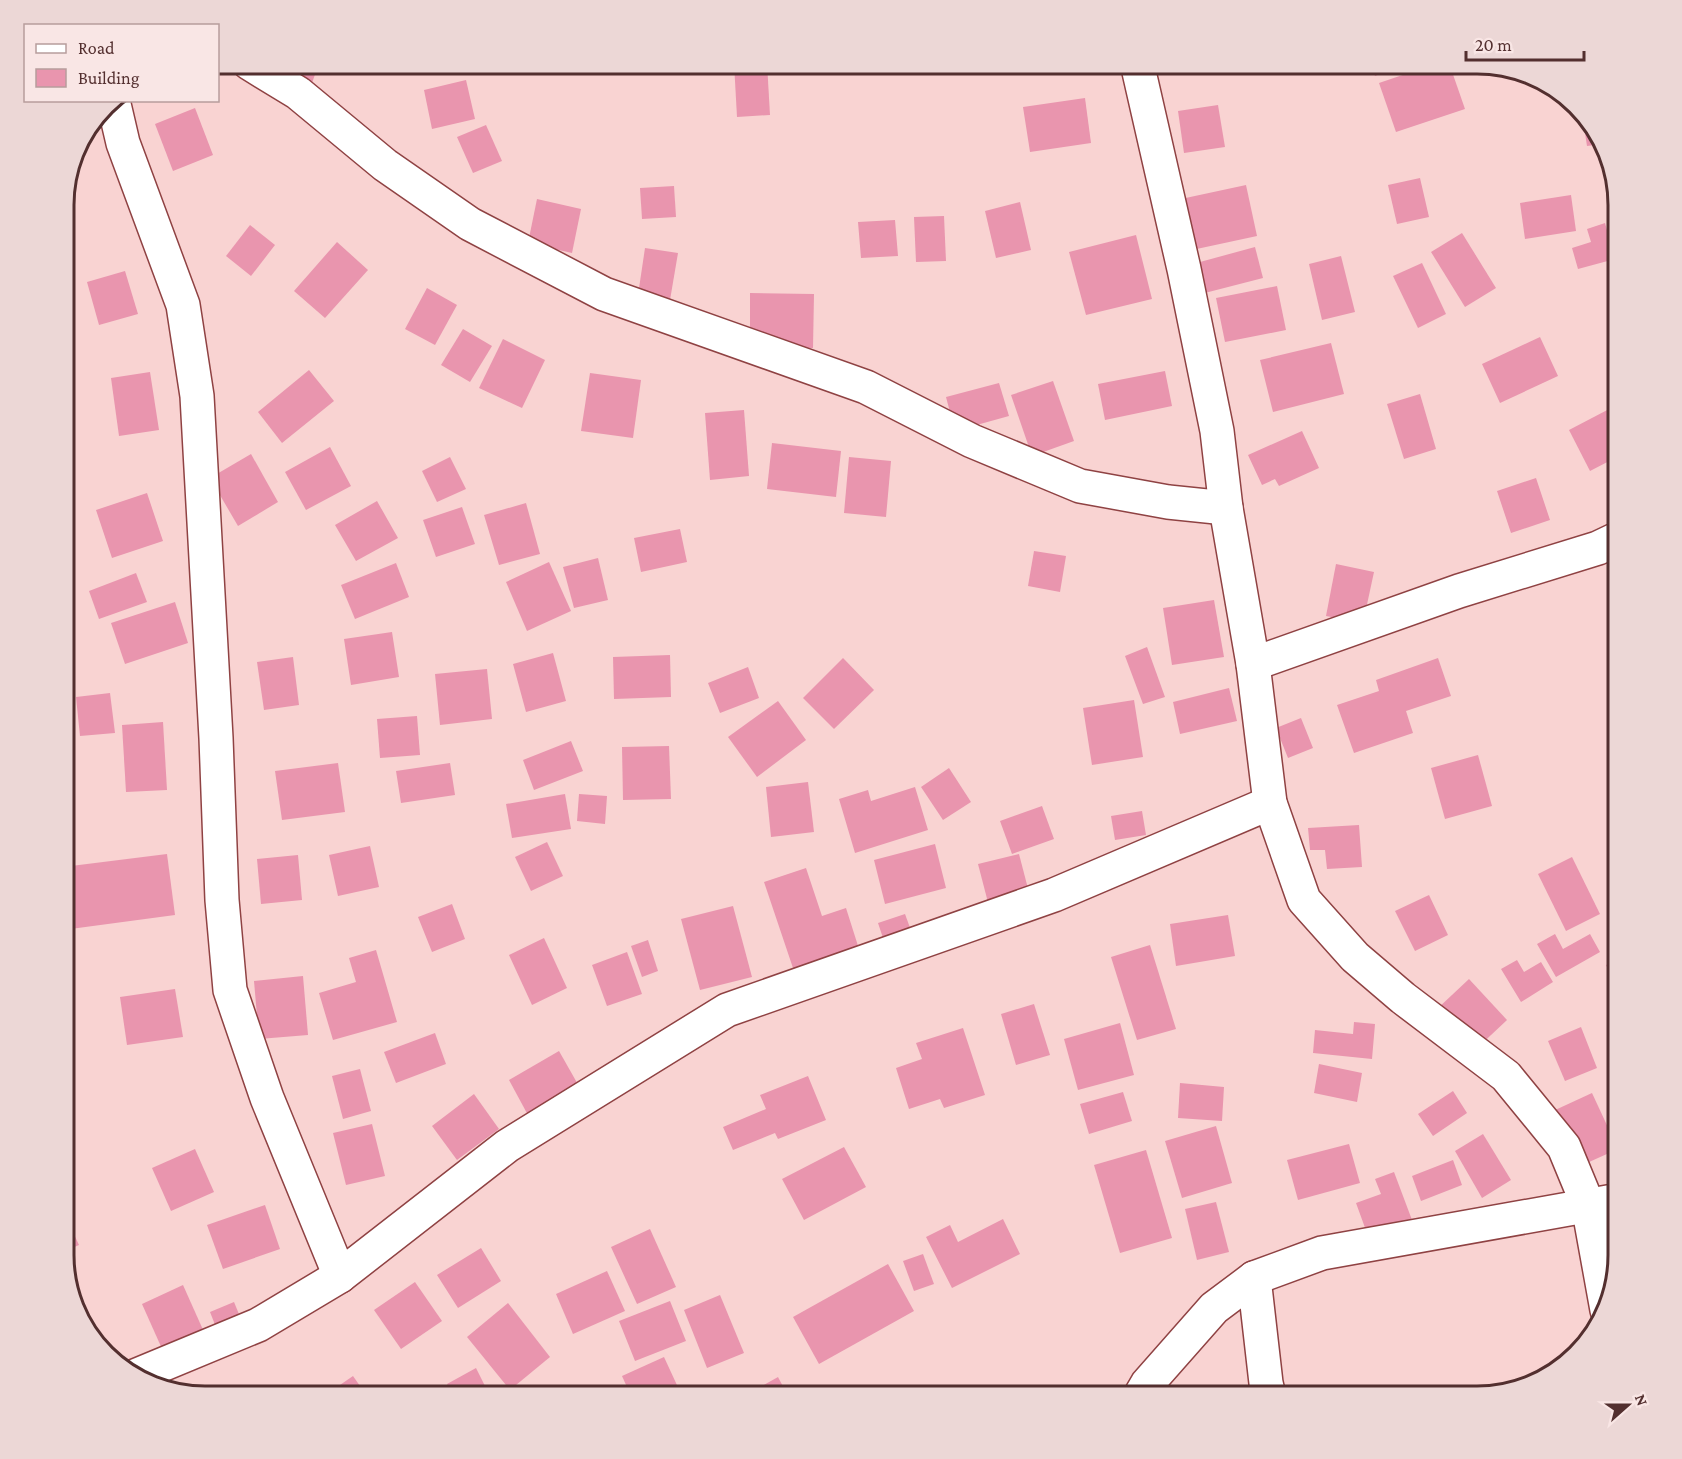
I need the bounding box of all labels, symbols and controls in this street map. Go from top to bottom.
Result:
legend [24,24,219,102]
scale bar [1466,24,1584,62]
text: 20 m [1475,35,1512,55]
text: Road [78,38,115,58]
text: Building [78,68,140,88]
north arrow [1598,1375,1658,1435]
text: N [1632,1392,1651,1408]

